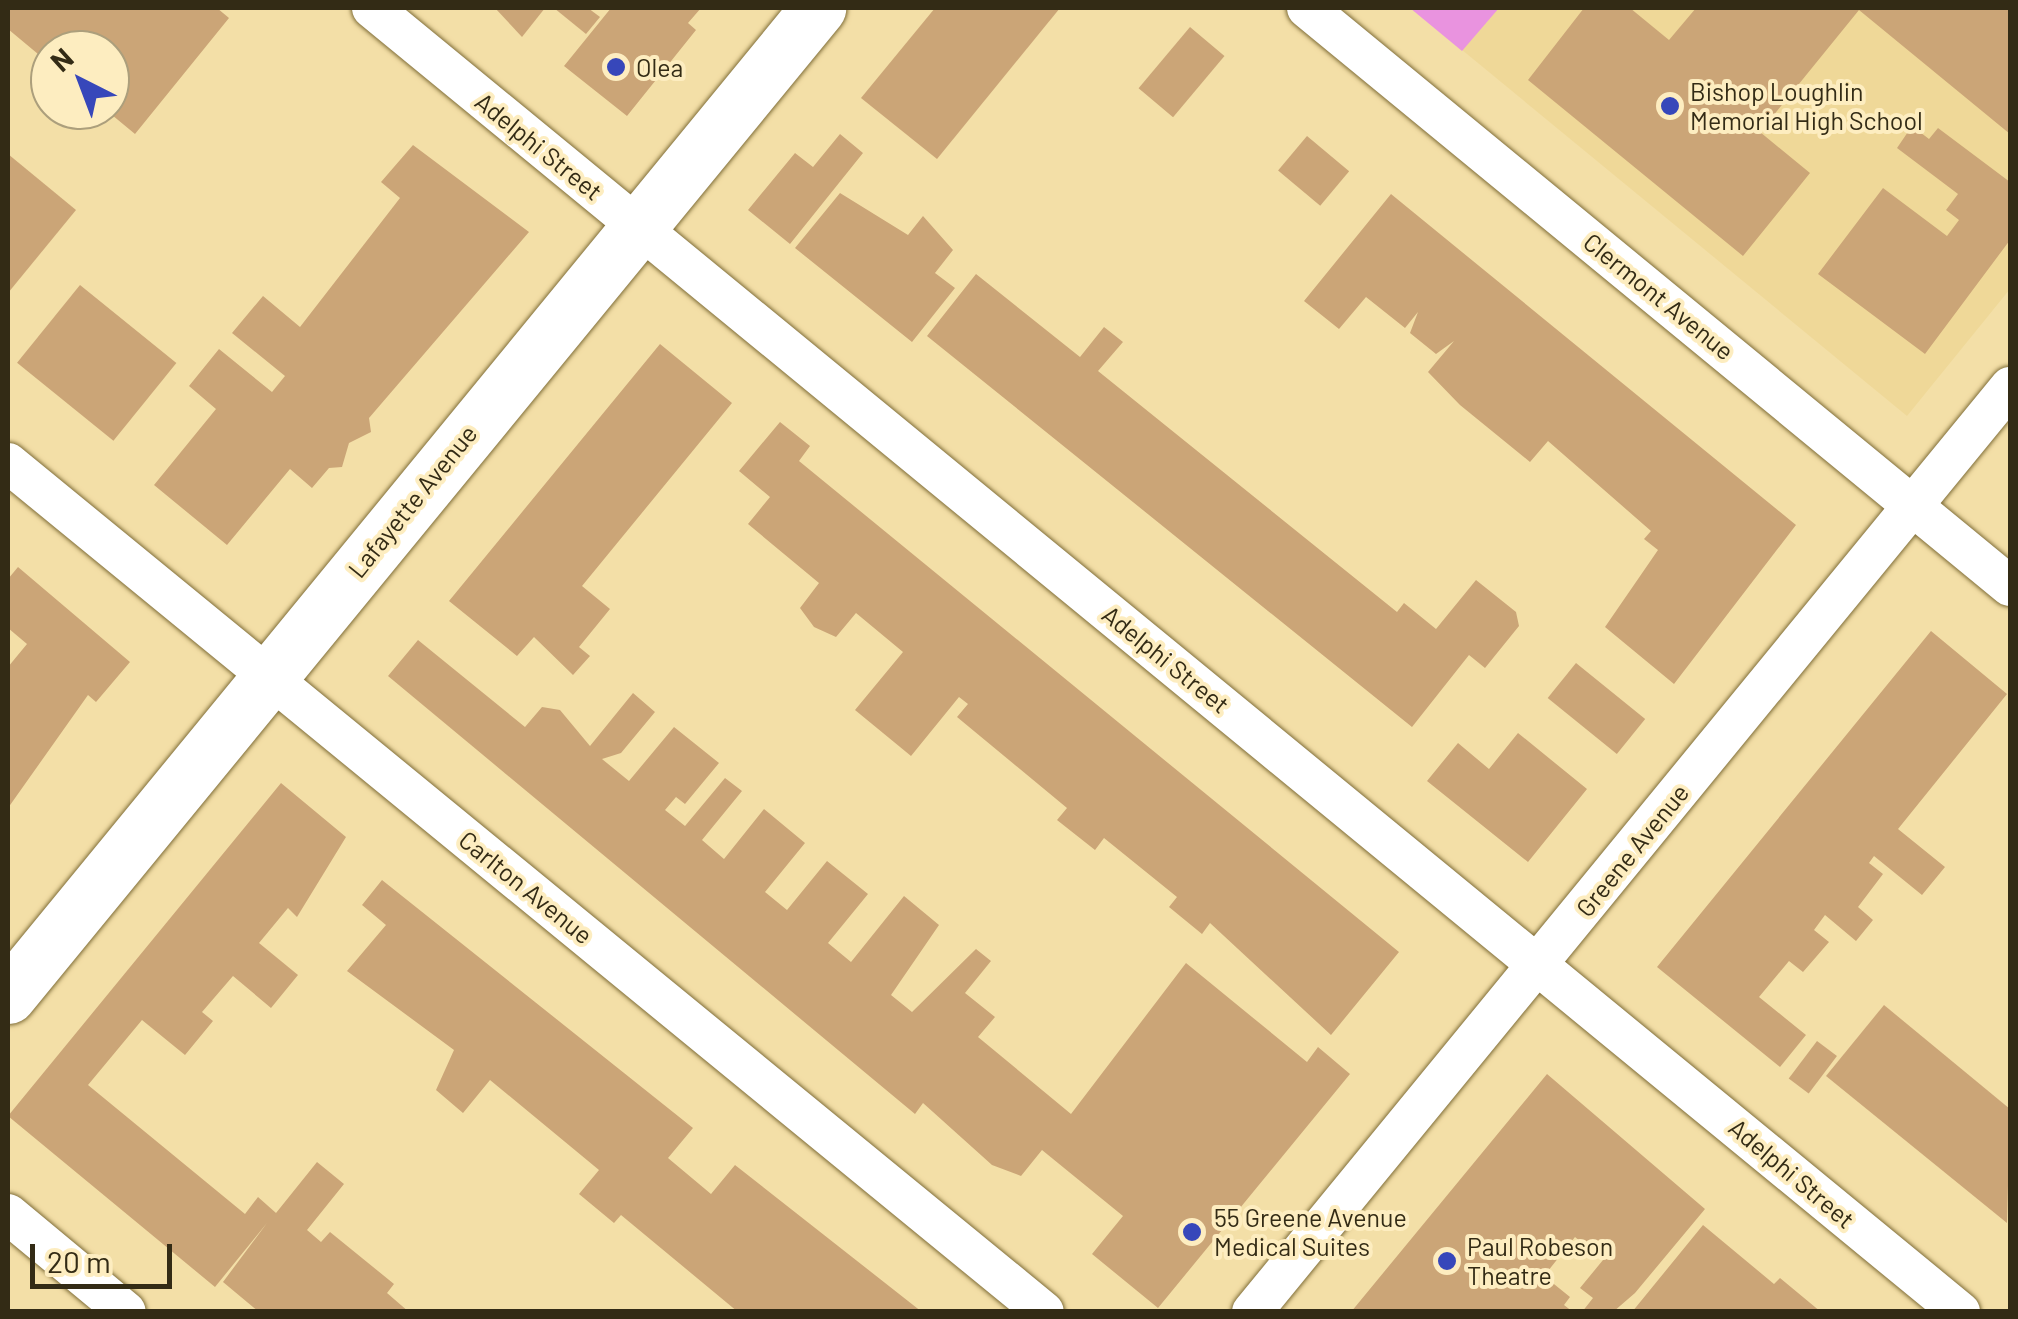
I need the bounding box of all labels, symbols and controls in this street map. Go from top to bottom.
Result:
north arrow [30,30,130,130]
text: N [43,40,80,78]
place label: Olea [636,52,683,82]
marker: Olea [605,56,627,78]
place label: Bishop Loughlin Memorial High School [1690,77,1923,136]
street label: Adelphi Street [470,86,608,206]
marker: Bishop Loughlin Memorial High School [1659,95,1681,117]
street label: Clermont Avenue [1578,226,1740,366]
street label: Lafayette Avenue [341,419,483,583]
street label: Adelphi Street [1097,599,1235,719]
street label: Greene Avenue [1569,778,1695,922]
street label: Carlton Avenue [453,824,599,950]
street label: Adelphi Street [1723,1112,1861,1234]
place label: 55 Greene Avenue Medical Suites [1214,1203,1407,1262]
marker: 55 Greene Avenue Medical Suites [1179,1219,1205,1245]
scale bar [35,1224,178,1286]
place label: Paul Robeson Theatre [1467,1232,1613,1291]
text: 20 m [47,1243,111,1279]
marker: Paul Robeson Theatre [1436,1250,1458,1272]

